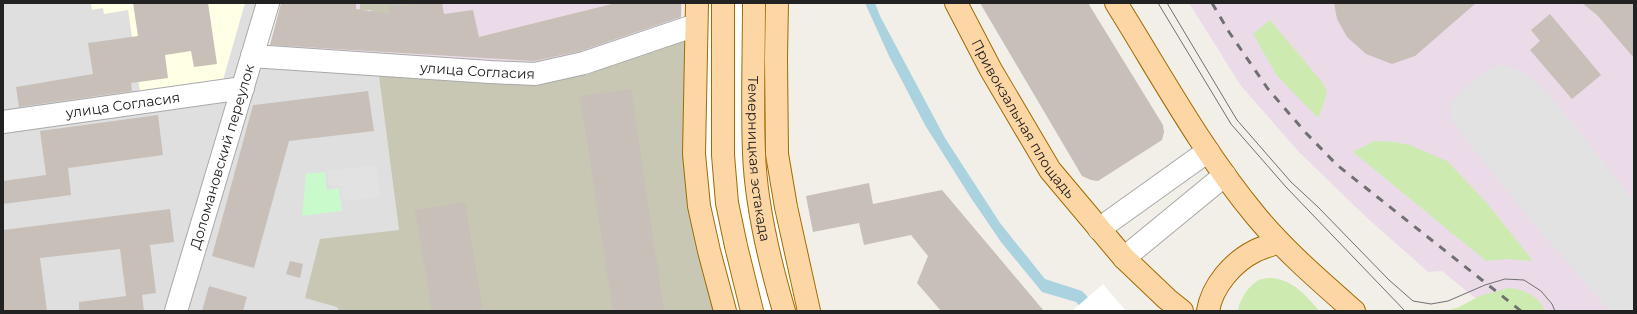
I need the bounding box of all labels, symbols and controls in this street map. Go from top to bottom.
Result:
street label: Привокзальная площадь [967,36,1079,202]
street label: улица Согласия [418,58,535,83]
street label: Доломановский переулок [186,62,258,251]
street label: Темерницкая эстакада [744,76,775,243]
street label: улица Согласия [63,88,181,122]

